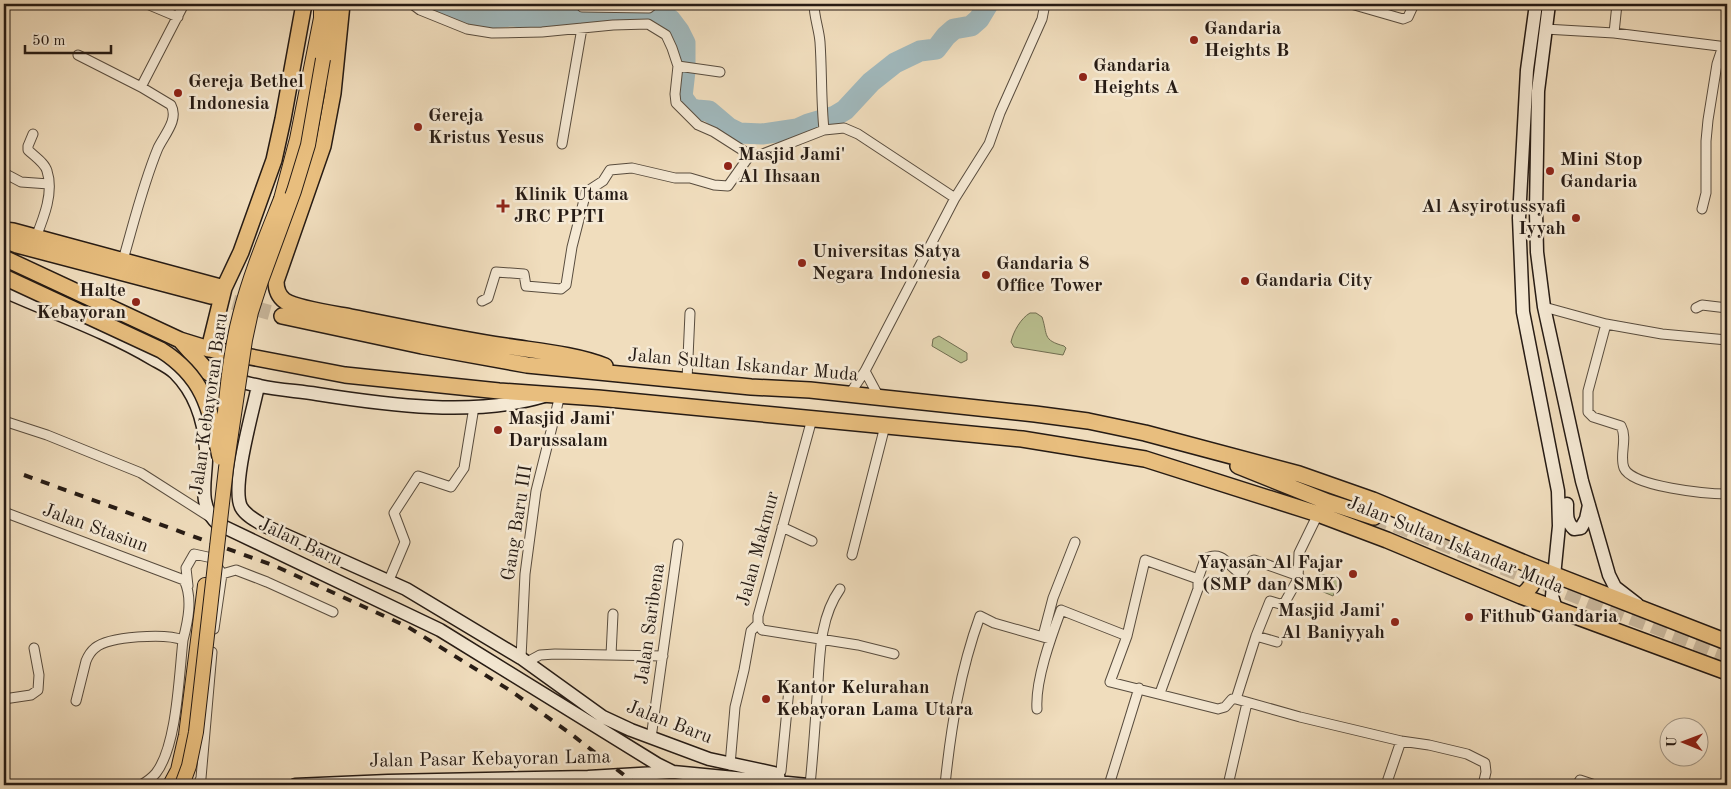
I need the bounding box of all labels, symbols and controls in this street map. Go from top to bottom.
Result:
place label: Gandaria Heights B [1204,20,1289,61]
scale bar [25,22,111,54]
text: 50 m [32,34,66,49]
marker: Gandaria Heights B [1188,34,1200,46]
place label: Gandaria Heights A [1093,57,1179,98]
marker: Gandaria Heights A [1077,71,1089,83]
place label: Gereja Bethel Indonesia [188,73,304,114]
marker: Gereja Bethel Indonesia [172,87,184,99]
place label: Gereja Kristus Yesus [428,107,544,148]
marker: Gereja Kristus Yesus [412,121,424,133]
place label: Masjid Jami' Al Ihsaan [738,146,845,187]
place label: Mini Stop Gandaria [1560,151,1643,192]
marker: Masjid Jami' Al Ihsaan [722,160,734,172]
marker: Mini Stop Gandaria [1544,165,1556,177]
place label: Klinik Utama JRC PPTI [514,186,629,227]
place label: Al Asyirotussyafi Iyyah [1421,198,1566,239]
marker: Klinik Utama JRC PPTI [496,199,510,213]
marker: Al Asyirotussyafi Iyyah [1570,212,1582,224]
place label: Universitas Satya Negara Indonesia [812,243,961,284]
place label: Gandaria 8 Office Tower [996,255,1103,296]
marker: Universitas Satya Negara Indonesia [796,257,808,269]
marker: Gandaria 8 Office Tower [980,269,992,281]
place label: Gandaria City [1255,272,1373,291]
marker: Gandaria City [1239,275,1251,287]
place label: Halte Kebayoran [36,282,126,323]
marker: Halte Kebayoran [130,296,142,308]
street label: Jalan Kebayoran Baru [188,312,232,496]
street label: Jalan Sultan Iskandar Muda [627,346,860,386]
place label: Masjid Jami' Darussalam [508,410,615,451]
marker: Masjid Jami' Darussalam [492,424,504,436]
street label: Gang Baru III [499,464,537,582]
street label: Jalan Makmur [735,489,783,608]
street label: Jalan Sultan Iskandar Muda [1344,494,1566,598]
street label: Jalan Stasiun [39,501,151,557]
street label: Jalan Baru [255,515,345,571]
place label: Yayasan Al Fajar (SMP dan SMK) [1197,554,1343,595]
street label: Jalan Saribena [633,562,669,686]
marker: Yayasan Al Fajar (SMP dan SMK) [1347,568,1359,580]
place label: Masjid Jami' Al Baniyyah [1278,602,1385,643]
place label: Fithub Gandaria [1479,608,1618,627]
marker: Fithub Gandaria [1463,611,1475,623]
marker: Masjid Jami' Al Baniyyah [1389,616,1401,628]
place label: Kantor Kelurahan Kebayoran Lama Utara [776,679,974,720]
marker: Kantor Kelurahan Kebayoran Lama Utara [760,693,772,705]
street label: Jalan Baru [623,698,715,748]
north arrow [1658,716,1708,766]
text: U [1665,736,1679,747]
street label: Jalan Pasar Kebayoran Lama [369,748,612,772]

